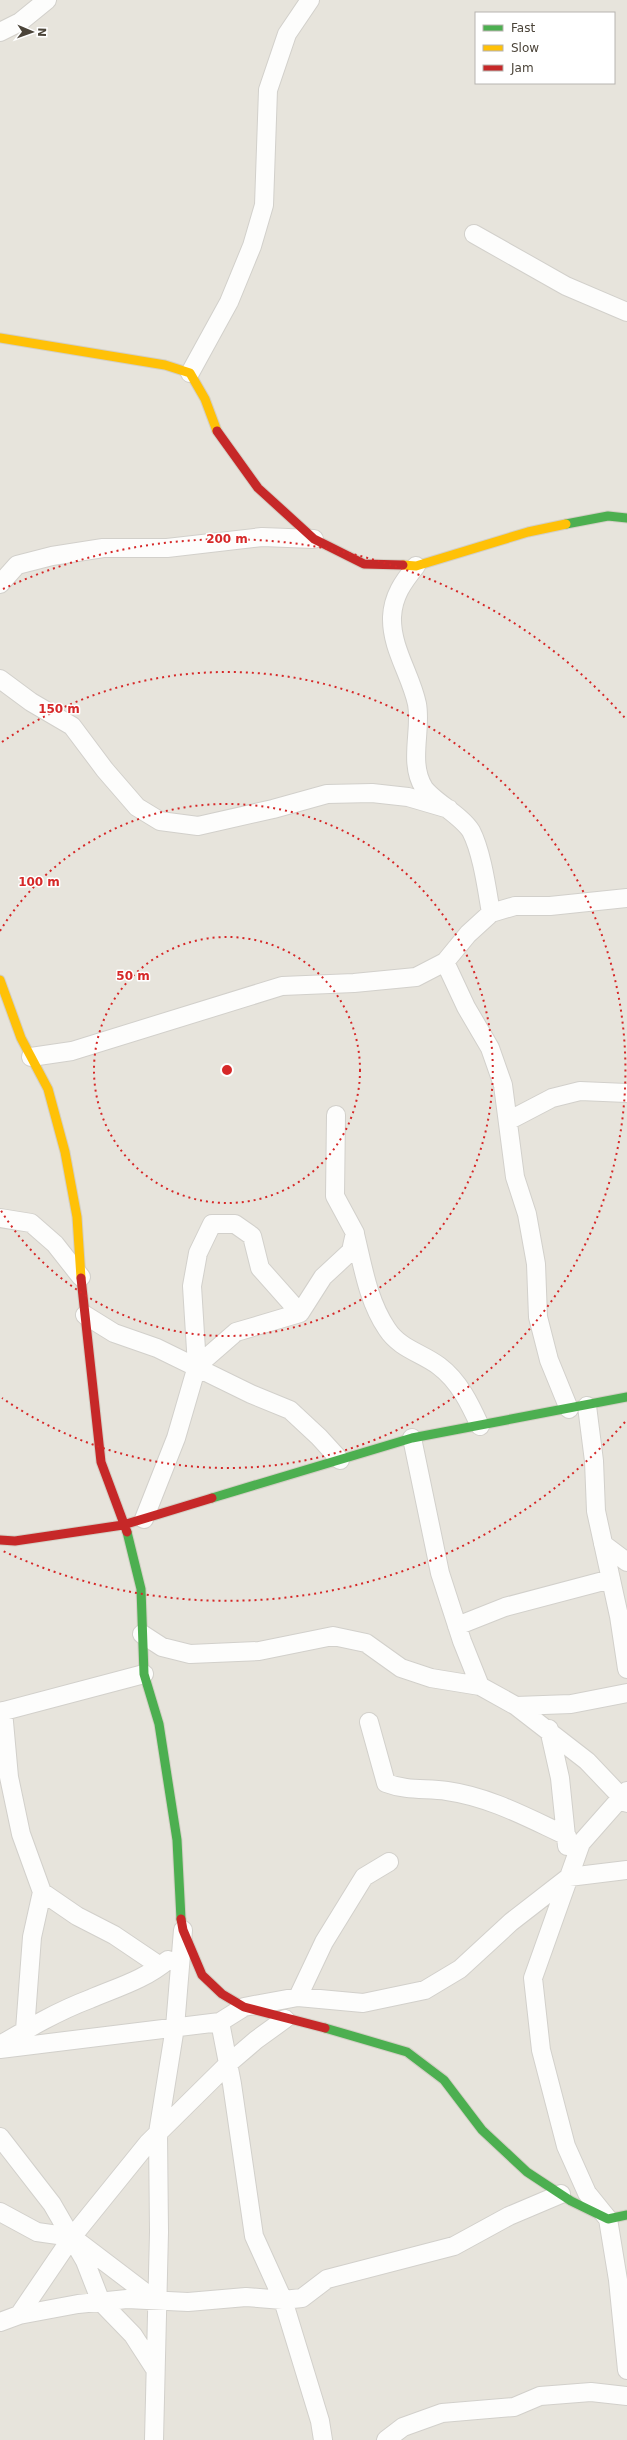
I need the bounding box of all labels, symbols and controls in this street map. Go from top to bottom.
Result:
north arrow [12,12,52,52]
legend [475,12,615,84]
text: Fast [511,21,535,35]
text: N [35,27,48,37]
text: Slow [511,41,539,55]
text: Jam [510,61,534,75]
text: 200 m [206,532,248,546]
text: 150 m [38,702,80,716]
text: 100 m [18,875,60,889]
text: 50 m [116,969,150,983]
centre of rings [220,1063,234,1077]

